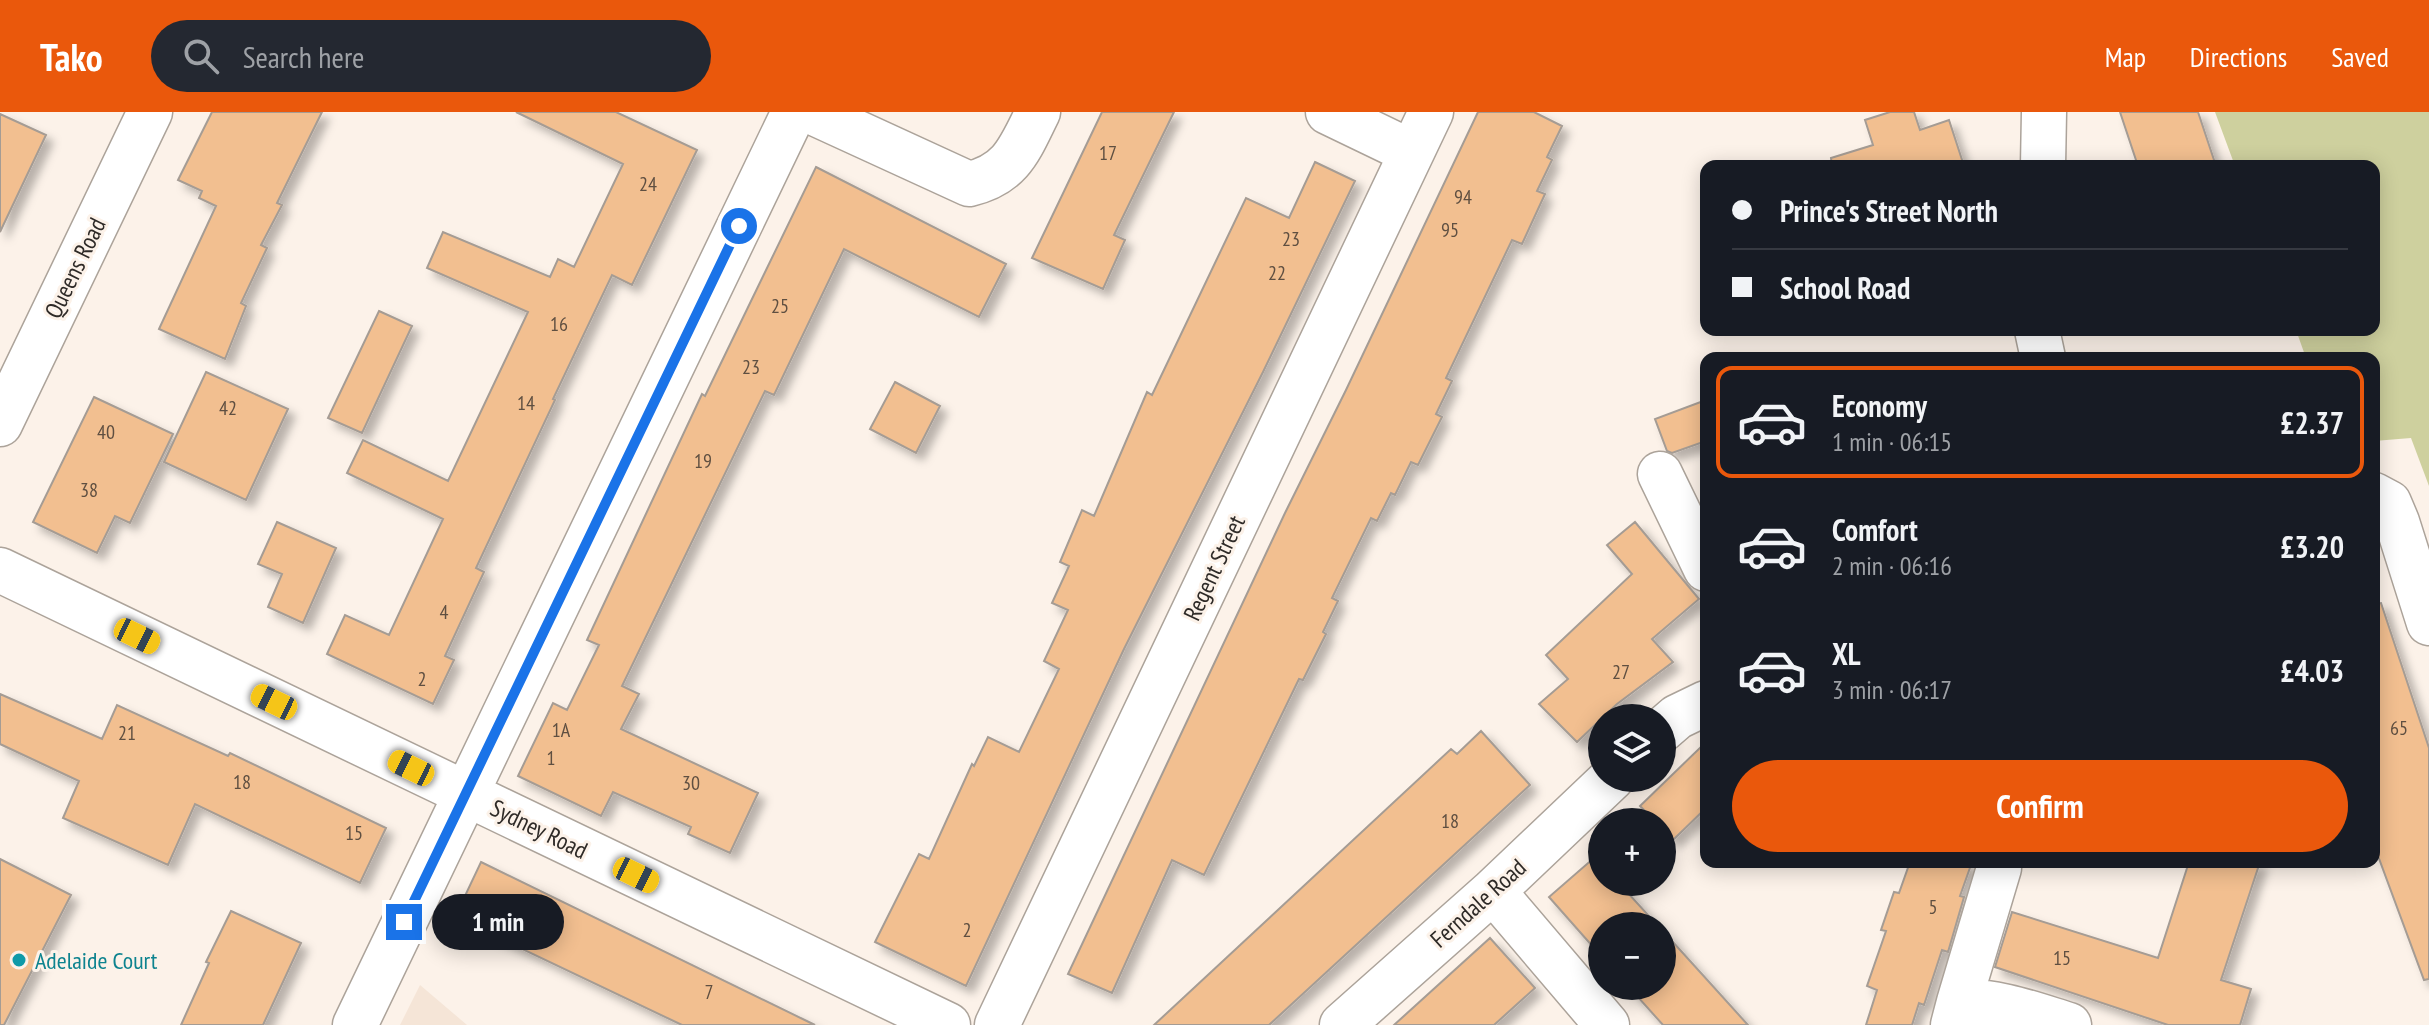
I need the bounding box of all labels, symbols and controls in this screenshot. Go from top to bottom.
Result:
search box [151,20,711,92]
text: Tako [40,32,103,81]
icon: search [179,34,223,78]
text: Search here [243,37,365,76]
text: Map [2105,38,2146,75]
text: Directions [2190,38,2287,75]
text: Saved [2331,38,2389,75]
house number: 17 [1099,140,1117,166]
house number: 24 [639,171,657,197]
house number: 94 [1454,184,1472,210]
text: Prince's Street North [1780,191,1998,230]
route start [721,208,757,244]
street label: Queens Road [37,213,113,323]
house number: 95 [1441,217,1459,243]
house number: 23 [1282,226,1300,252]
house number: 22 [1268,260,1286,286]
text: School Road [1780,268,1910,307]
house number: 25 [771,293,789,319]
house number: 16 [550,311,568,337]
house number: 23 [742,354,760,380]
icon: car [1736,386,1808,458]
text: Economy [1832,386,1927,425]
house number: 14 [517,390,535,416]
house number: 42 [219,395,237,421]
text: £2.37 [2280,403,2344,442]
house number: 40 [97,419,115,445]
text: 1 min · 06:15 [1832,425,1952,458]
house number: 19 [694,448,712,474]
house number: 38 [80,477,98,503]
street label: Regent Street [1176,510,1252,626]
icon: car [1736,510,1808,582]
text: Comfort [1832,510,1918,549]
text: £3.20 [2280,527,2344,566]
text: 2 min · 06:16 [1832,549,1952,582]
house number: 4 [440,599,449,625]
car [110,615,164,657]
icon: car [1736,634,1808,706]
text: XL [1832,634,1861,673]
text: £4.03 [2280,651,2344,690]
house number: 27 [1612,659,1630,685]
house number: 2 [418,666,427,692]
text: 3 min · 06:17 [1832,673,1952,706]
car [247,681,301,723]
map controls [1588,704,1676,1000]
button: layers [1588,704,1676,792]
house number: 65 [2390,715,2408,741]
house number: 1A [552,717,571,743]
house number: 21 [118,720,136,746]
house number: 1 [547,745,556,771]
car [384,747,438,789]
button: Confirm [1732,760,2348,852]
house number: 18 [233,769,251,795]
house number: 30 [682,770,700,796]
street label: Sydney Road [485,792,593,866]
house number: 18 [1441,808,1459,834]
button: + [1588,808,1676,896]
house number: 15 [345,820,363,846]
street label: Ferndale Road [1424,852,1532,954]
car [609,854,663,896]
callout: 1 min [432,894,564,950]
house number: 5 [1929,894,1938,920]
route end [386,904,422,940]
text: 1 min [472,905,524,938]
button: − [1588,912,1676,1000]
house number: 2 [963,917,972,943]
place label: Adelaide Court [35,945,158,976]
house number: 15 [2053,945,2071,971]
marker: Adelaide Court [10,951,28,969]
house number: 7 [705,979,714,1005]

